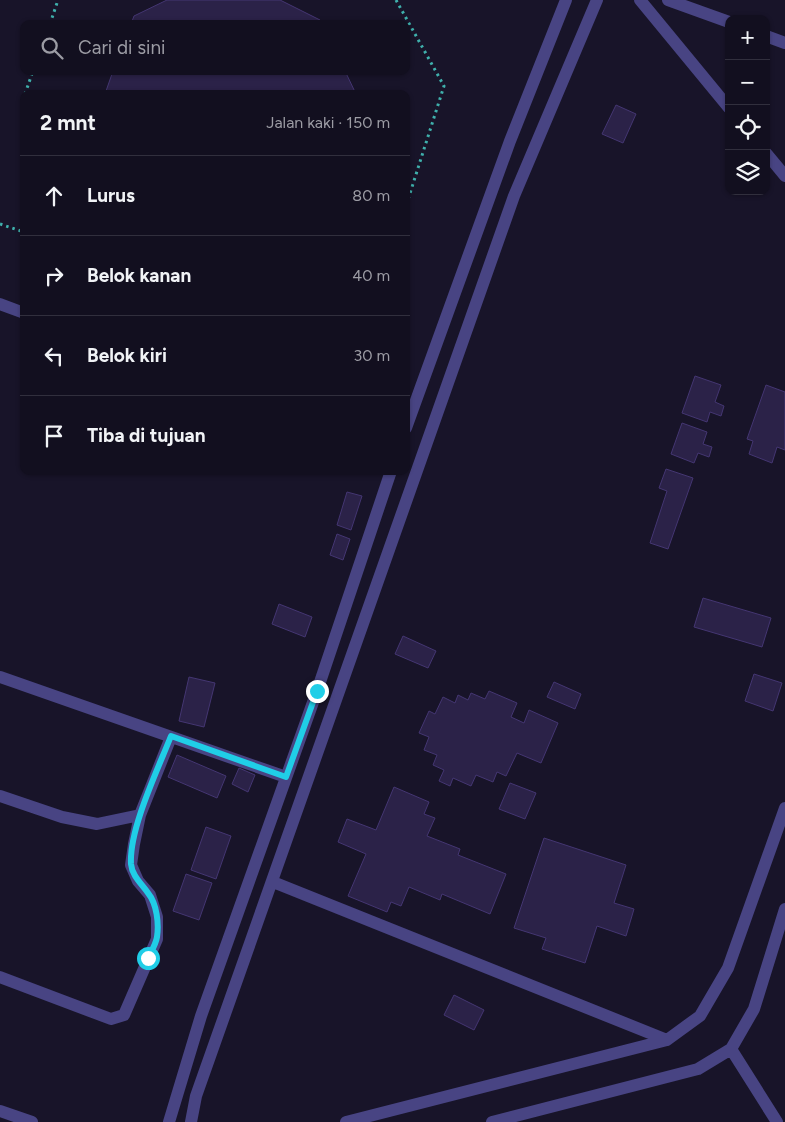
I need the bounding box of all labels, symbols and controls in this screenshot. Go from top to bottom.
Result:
map controls [725,15,770,195]
button: + [725,15,770,60]
search box [20,20,410,75]
icon: search [38,34,66,62]
text: Cari di sini [78,36,165,59]
button: − [725,60,770,105]
button: locate [725,105,770,150]
text: 2 mnt [40,110,96,135]
text: Jalan kaki · 150 m [266,113,390,132]
button: layers [725,150,770,195]
icon: ahead [40,182,68,210]
text: Lurus [87,184,135,207]
text: 80 m [352,186,390,205]
icon: right [40,262,68,290]
text: Belok kanan [87,264,191,287]
text: 40 m [352,266,390,285]
icon: left [40,342,68,370]
text: Belok kiri [87,344,167,367]
text: 30 m [353,346,390,365]
icon: arrive [40,422,68,450]
text: Tiba di tujuan [87,424,206,447]
route end [306,680,329,703]
route start [137,947,160,970]

